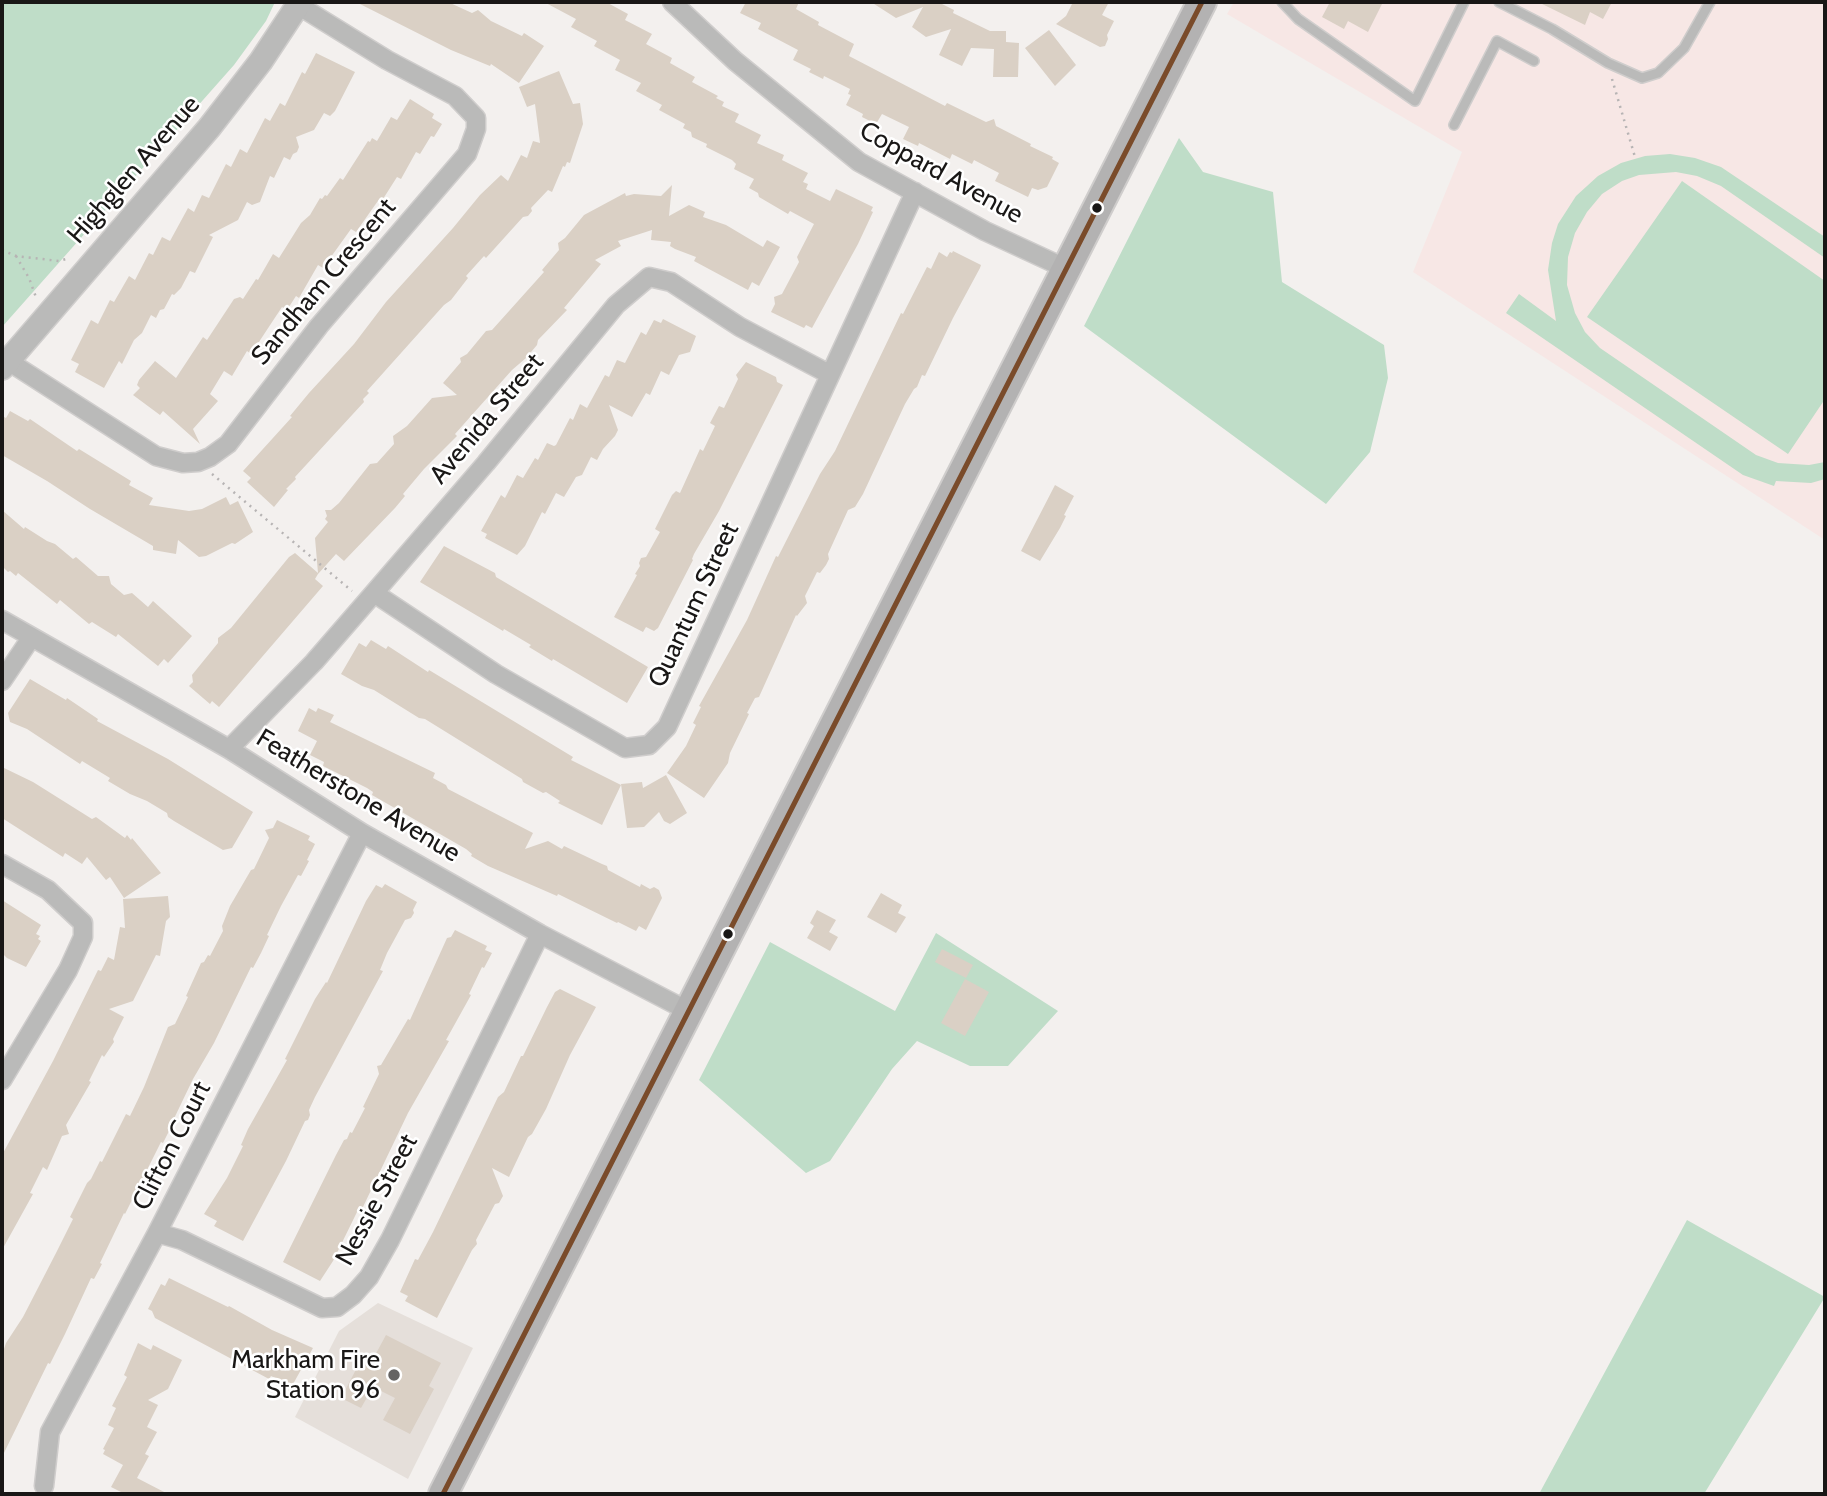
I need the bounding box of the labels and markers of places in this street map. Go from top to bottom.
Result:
unlabelled marker [1090,201,1104,215]
unlabelled marker [721,927,735,941]
place label: Markham Fire Station 96 [231,1344,380,1406]
marker: Markham Fire Station 96 [386,1367,402,1383]

